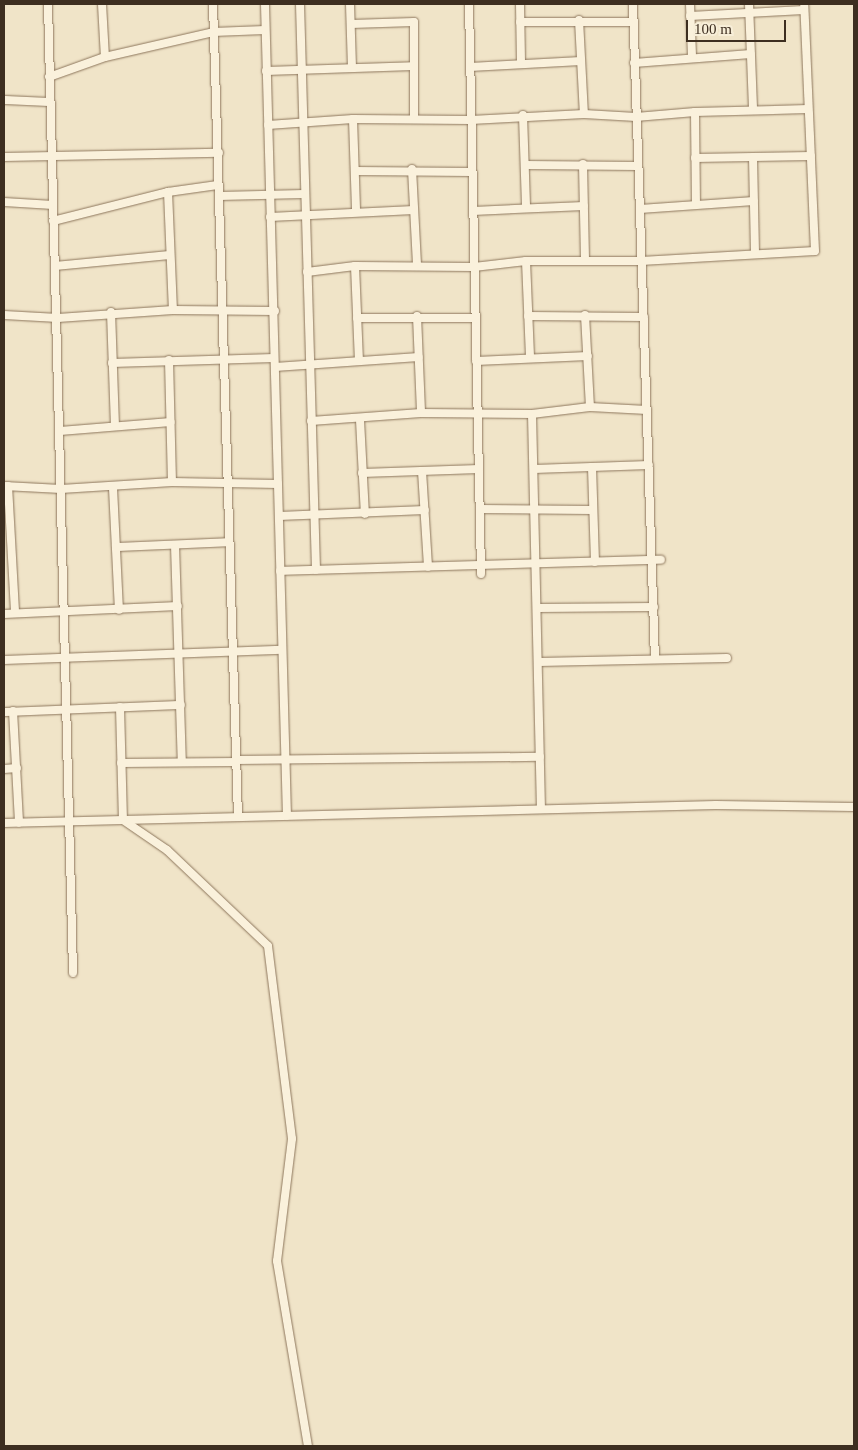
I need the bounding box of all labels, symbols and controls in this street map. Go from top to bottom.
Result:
scale bar [688,10,788,42]
text: 100 m [694,21,732,37]

